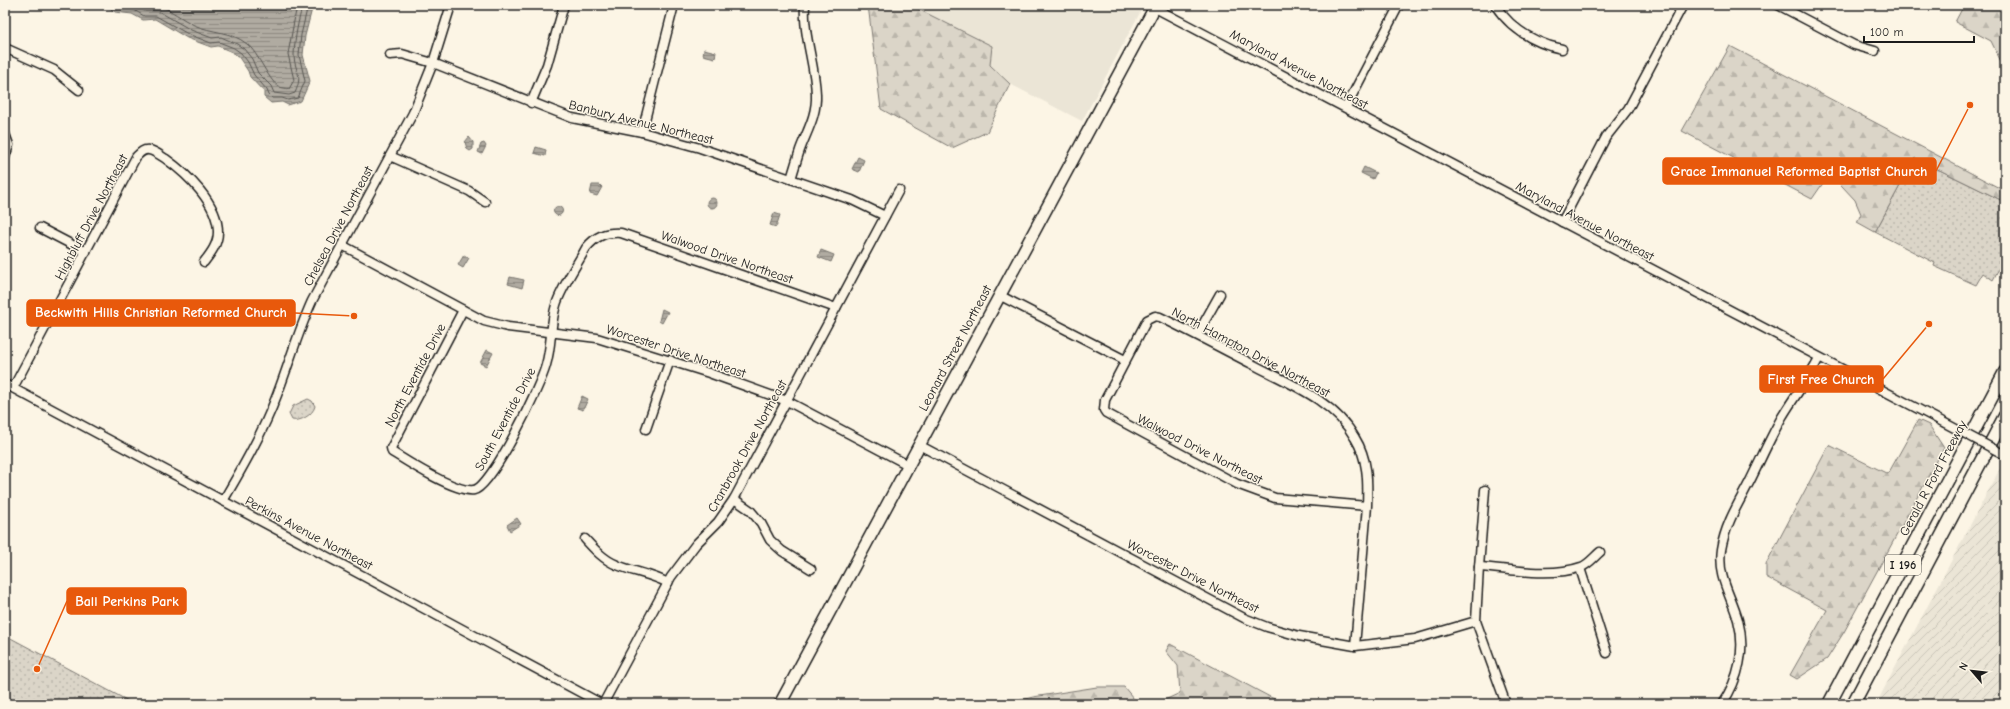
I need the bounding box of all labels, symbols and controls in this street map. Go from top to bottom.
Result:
scale bar [1864,18,1974,44]
text: 100 m [1870,25,1903,39]
street label: Maryland Avenue Northeast [1227,26,1372,112]
street label: Banbury Avenue Northeast [567,97,716,148]
street label: Highbluff Drive Northeast [51,150,131,282]
callout: Grace Immanuel Reformed Baptist Church [1663,158,1936,184]
street label: Chelsea Drive Northeast [300,163,376,288]
text: Grace Immanuel Reformed Baptist Church [1671,163,1927,180]
street label: Maryland Avenue Northeast [1513,178,1658,264]
street label: Walwood Drive Northeast [659,227,796,287]
street label: Leonard Street Northeast [915,282,995,413]
callout: Beckwith Hills Christian Reformed Church [27,300,295,326]
text: Beckwith Hills Christian Reformed Church [35,304,287,321]
street label: North Hampton Drive Northeast [1169,304,1334,401]
street label: North Eventide Drive [381,320,449,429]
street label: Worcester Drive Northeast [604,321,749,381]
street label: South Eventide Drive [471,364,539,473]
callout: First Free Church [1760,366,1883,392]
text: First Free Church [1767,371,1875,388]
street label: Cranbrook Drive Northeast [704,376,790,515]
street label: Walwood Drive Northeast [1135,411,1266,488]
street label: Gerald R Ford Freeway [1896,417,1970,538]
street label: Perkins Avenue Northeast [243,493,376,574]
street label: Worcester Drive Northeast [1125,536,1263,616]
road number: I 196 [1885,555,1921,575]
callout: Ball Perkins Park [67,588,186,614]
text: Ball Perkins Park [75,593,179,610]
north arrow [1952,651,1992,691]
text: N [1956,660,1971,673]

